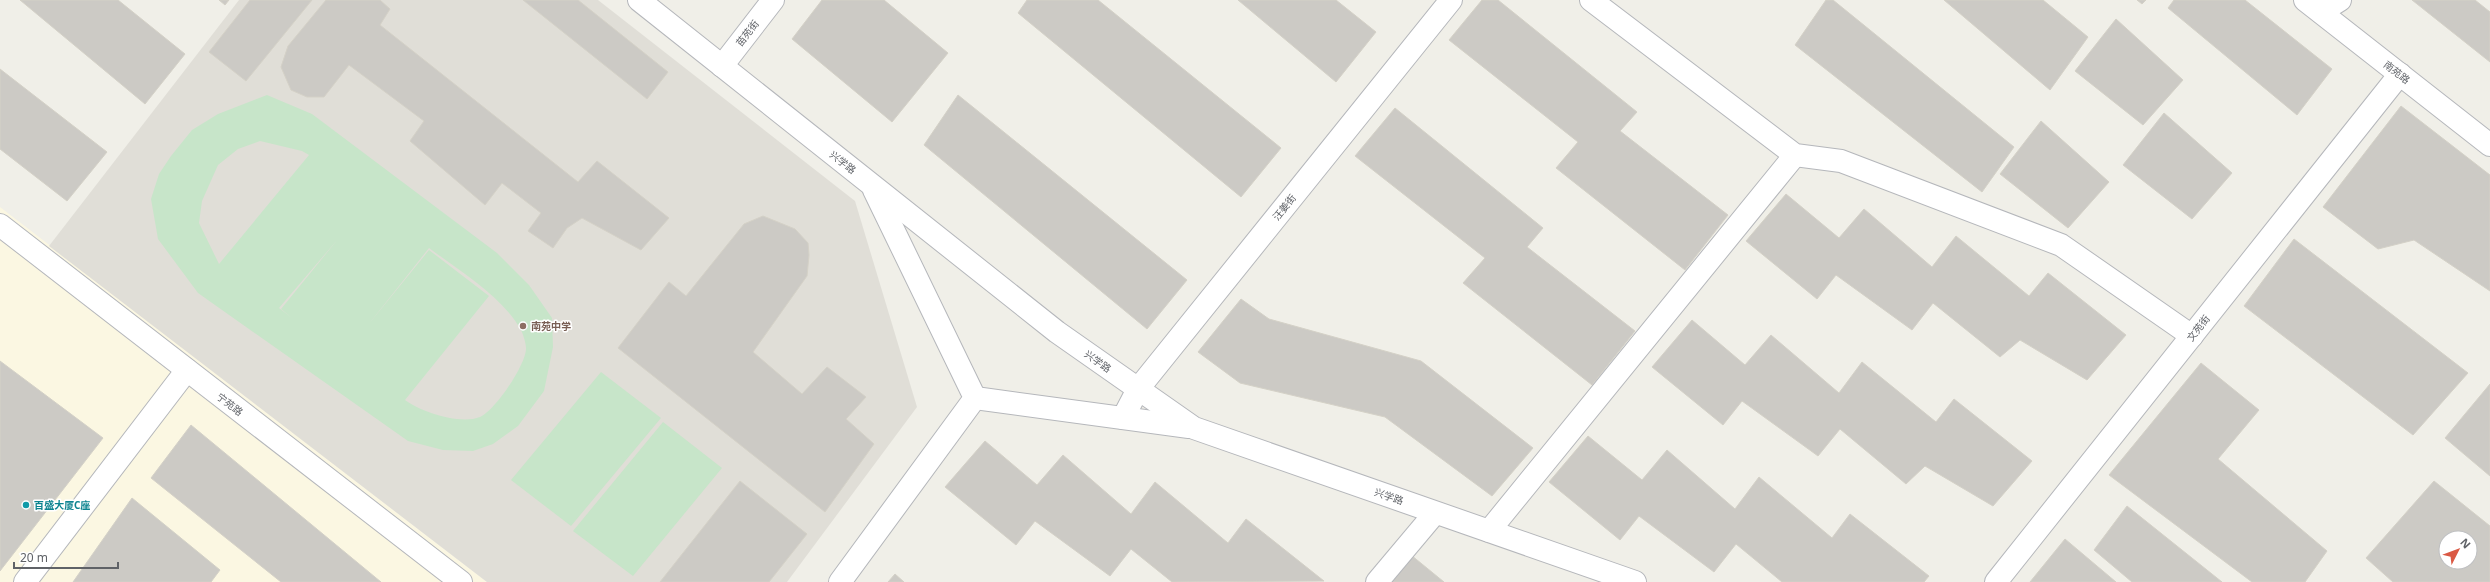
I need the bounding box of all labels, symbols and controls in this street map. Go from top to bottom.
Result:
street label: 苗苑街 [732,17,762,49]
street label: 南苑路 [2381,57,2413,87]
street label: 兴学路 [827,147,859,177]
street label: 汪姜街 [1269,191,1299,223]
street label: 文苑街 [2183,312,2213,344]
place label: 南苑中学 [531,319,571,333]
marker: 南苑中学 [518,321,528,331]
street label: 兴学路 [1082,347,1114,375]
street label: 宁苑路 [214,389,246,419]
street label: 兴学路 [1373,484,1405,508]
place label: 百盛大厦C座 [34,498,90,512]
marker: 百盛大厦C座 [21,500,31,510]
north arrow [2438,530,2478,570]
text: N [2457,535,2474,551]
scale bar [14,544,118,570]
text: 20 m [20,549,48,566]

